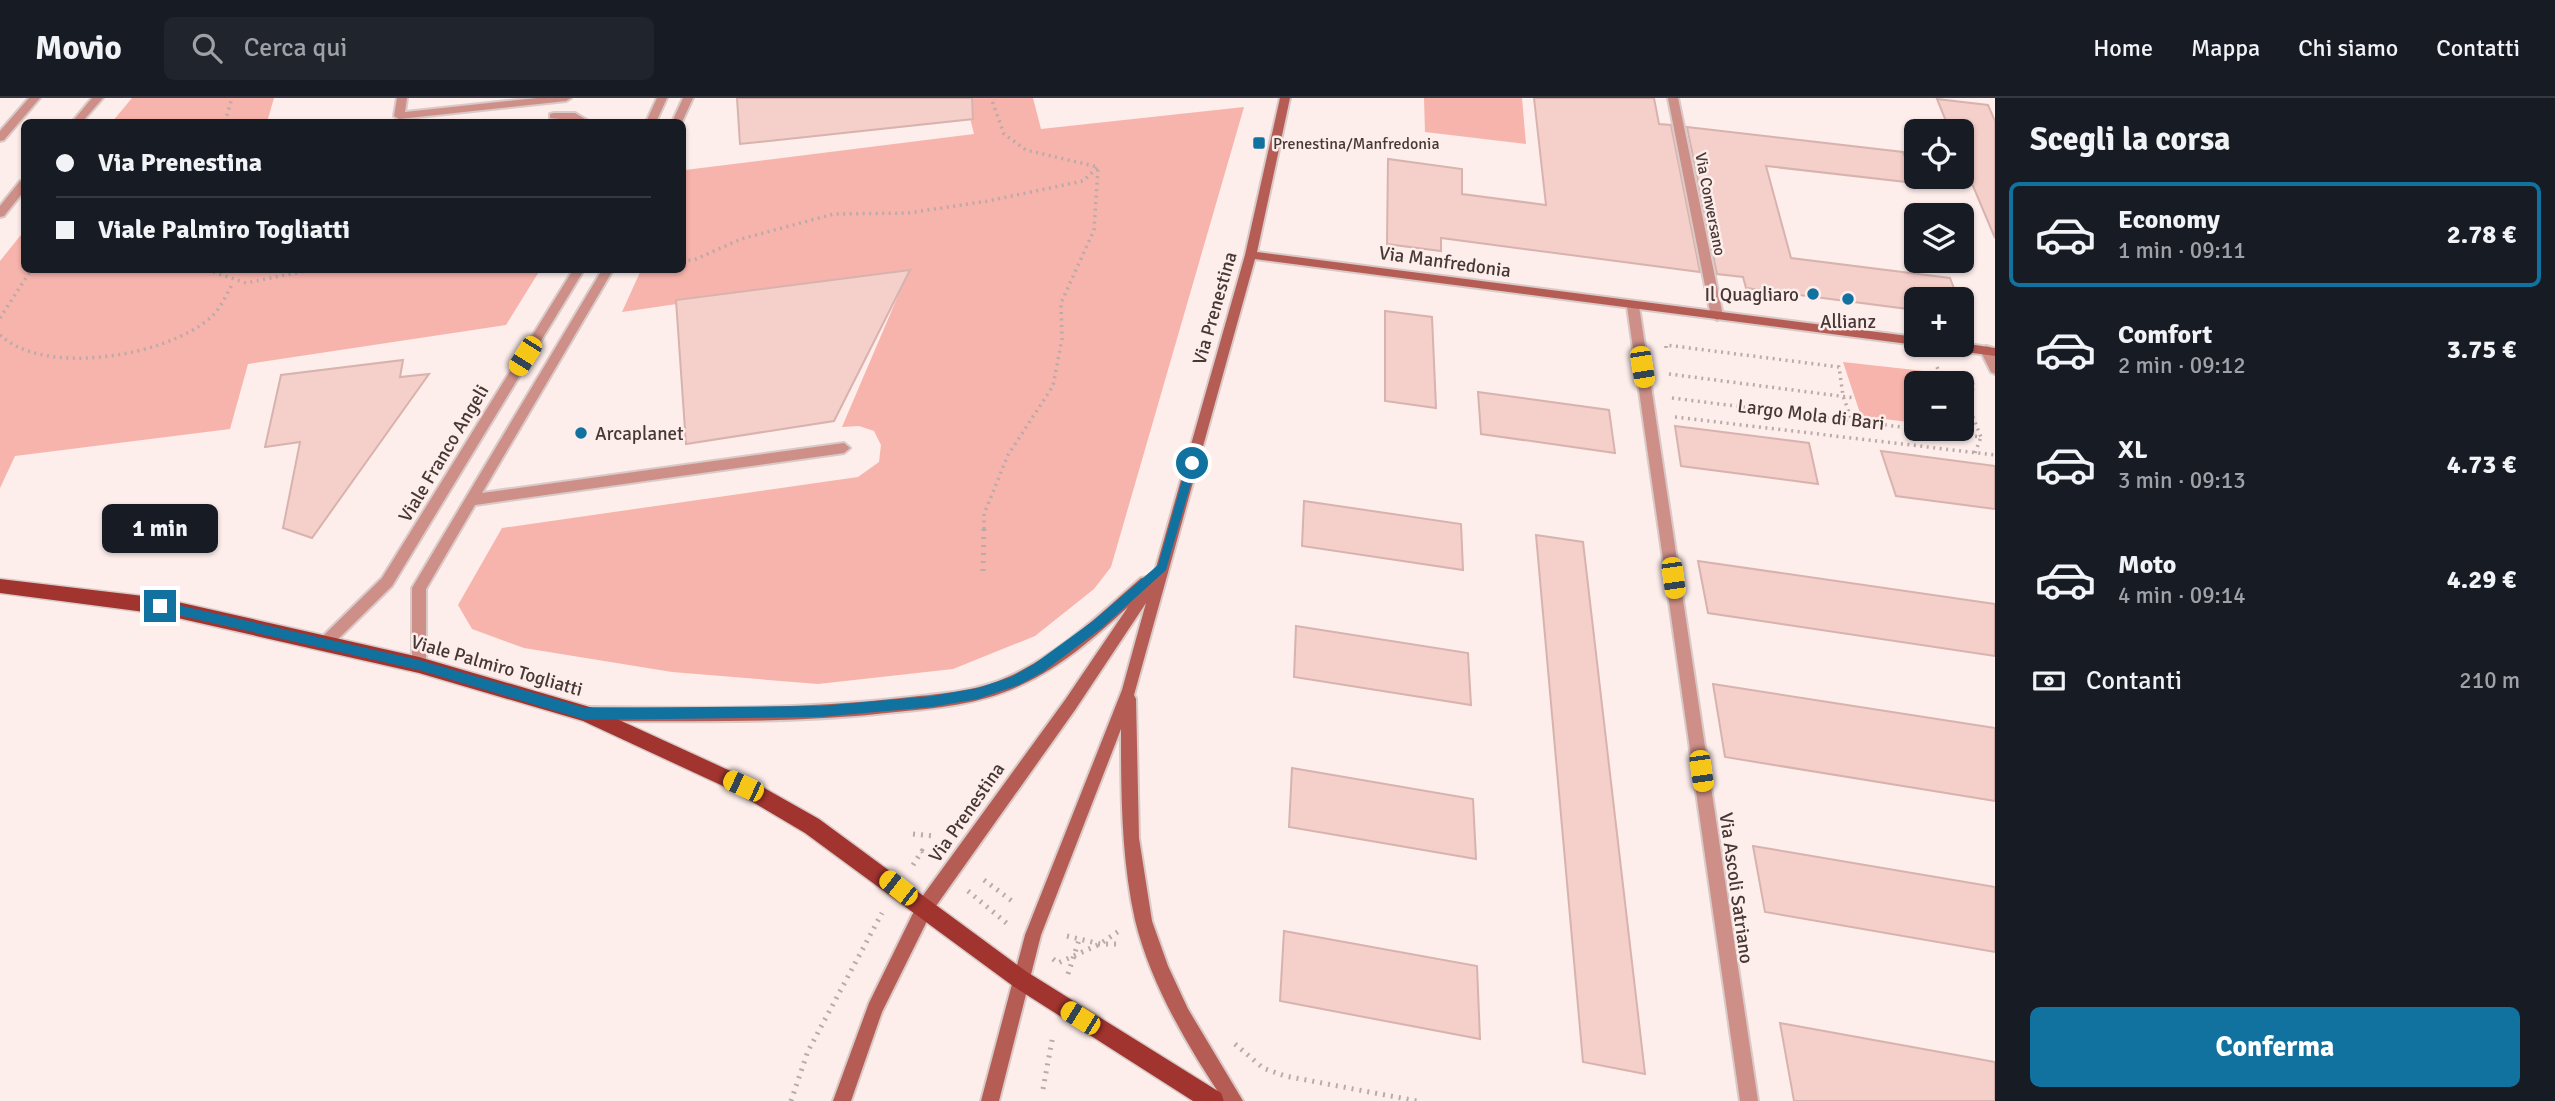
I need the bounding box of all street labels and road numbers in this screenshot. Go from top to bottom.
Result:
street label: Via Conversano [1690,151,1730,257]
street label: Via Manfredonia [1377,241,1512,283]
street label: Via Prenestina [1187,249,1243,368]
street label: Viale Franco Angeli [393,380,494,527]
street label: Largo Mola di Bari [1736,394,1886,436]
street label: Viale Palmiro Togliatti [408,630,585,702]
street label: Via Prenestina [924,758,1010,867]
street label: Via Ascoli Satriano [1714,811,1759,965]

